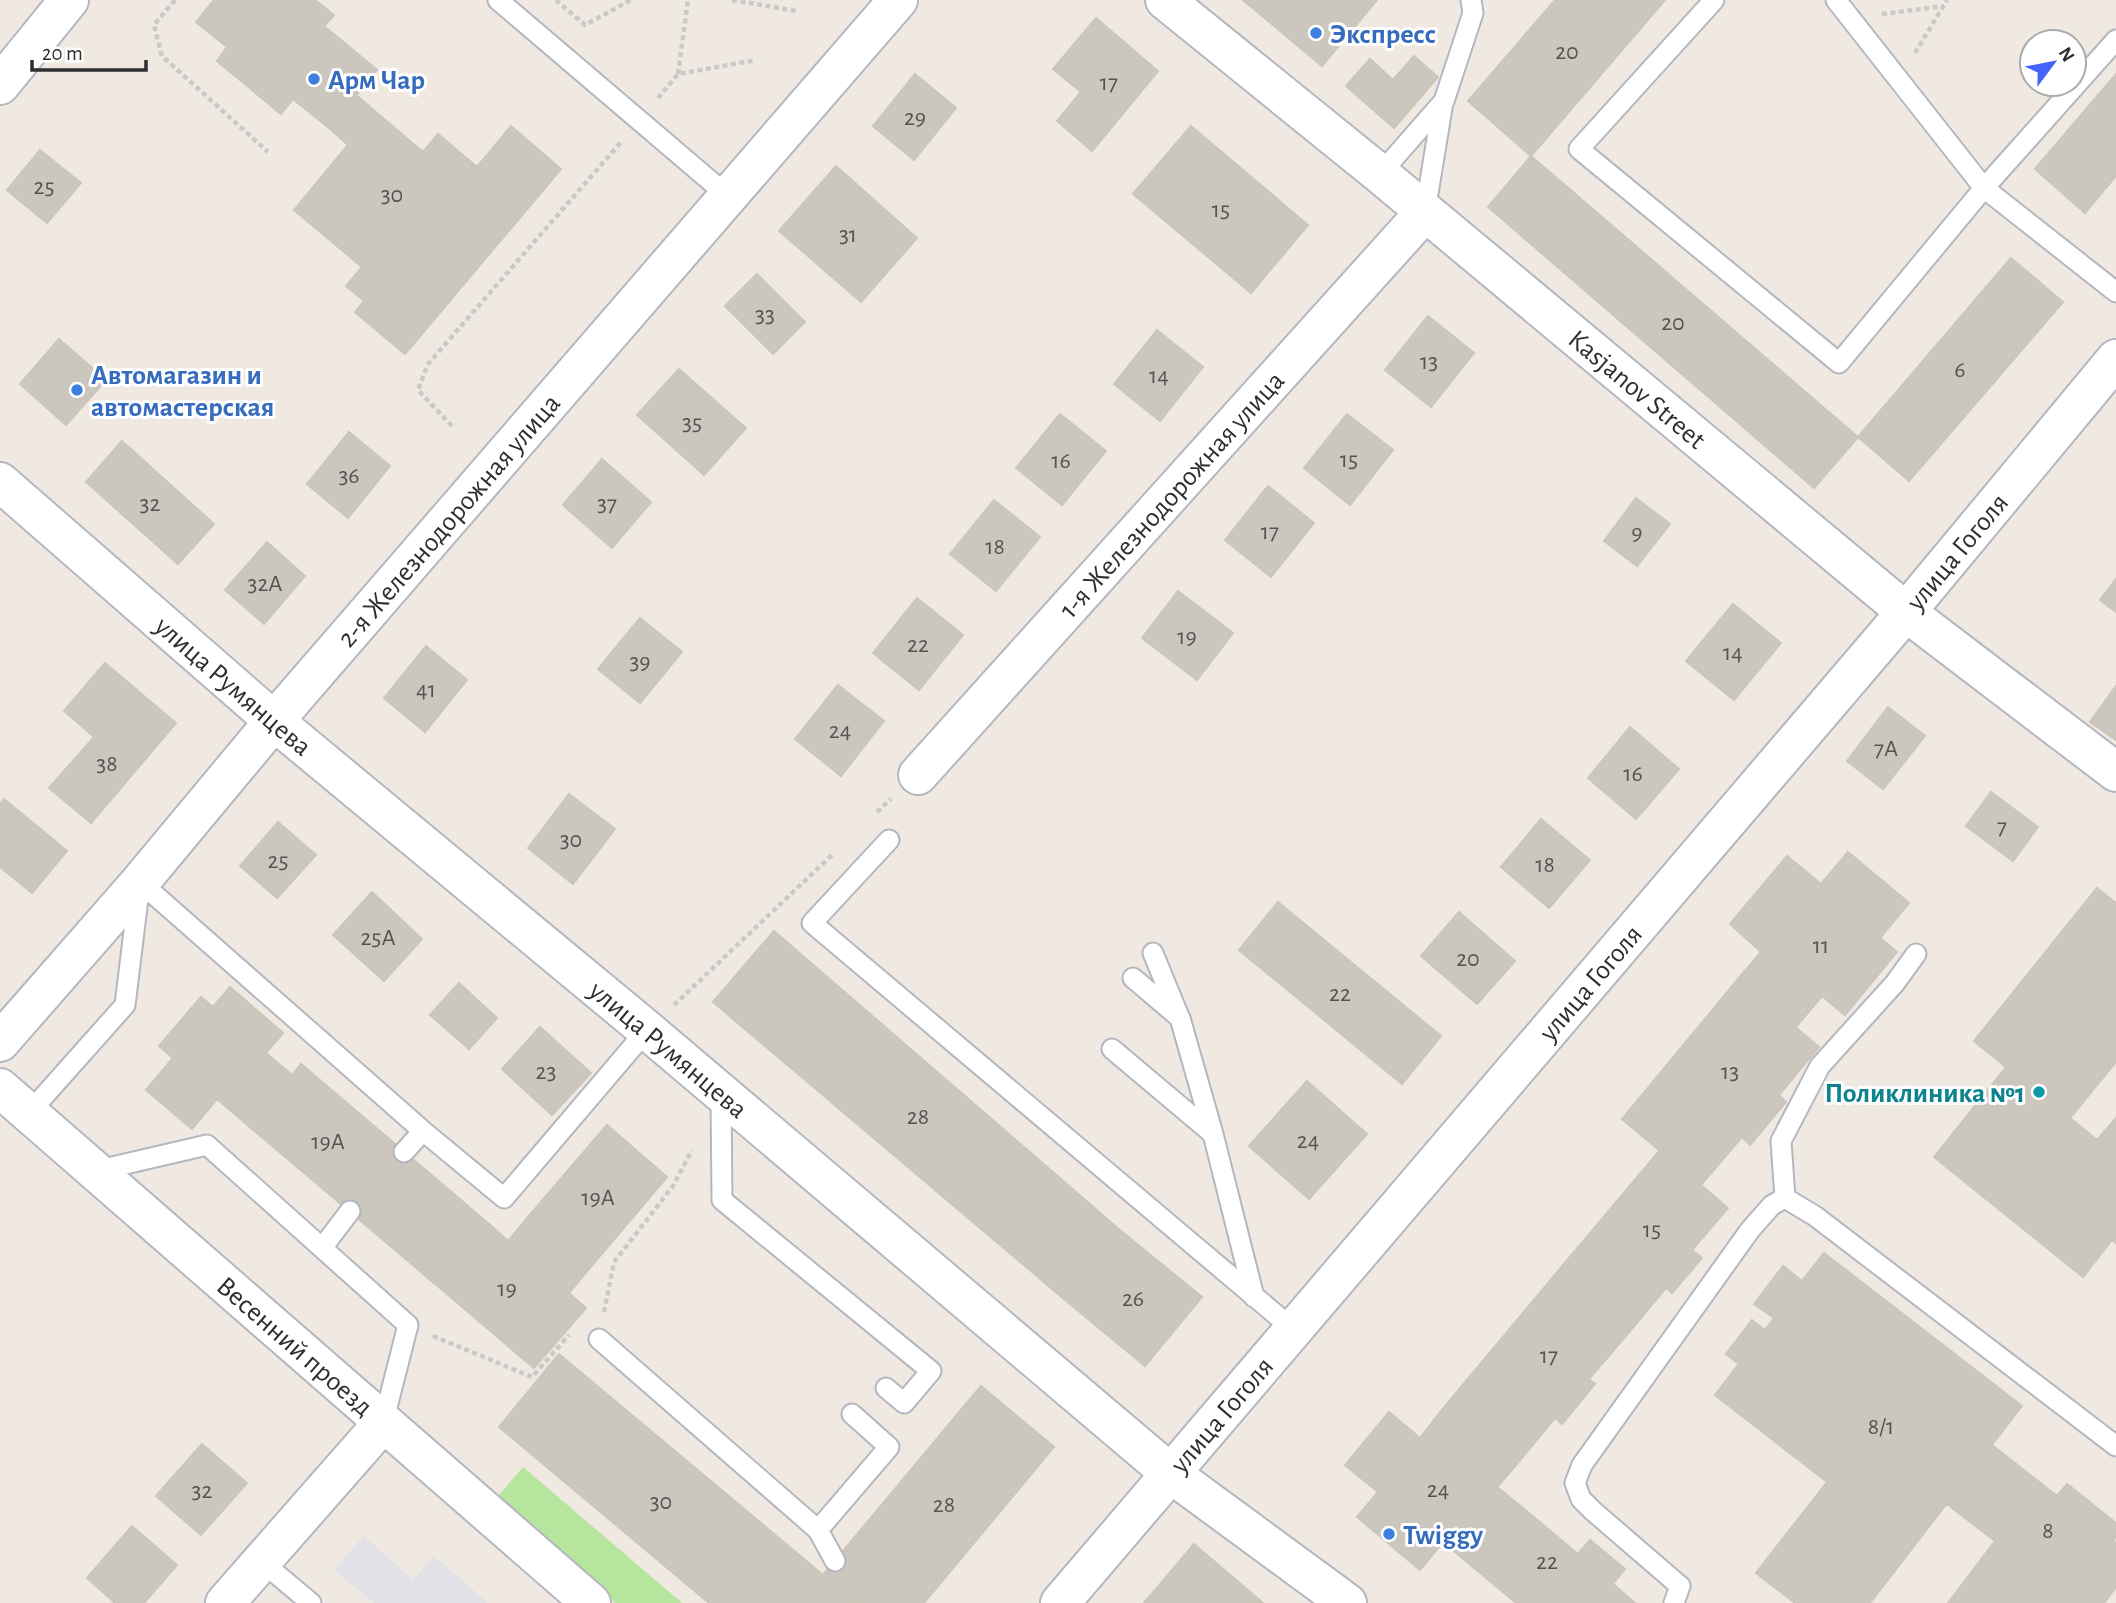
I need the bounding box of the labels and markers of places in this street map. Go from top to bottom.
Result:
place label: Экспресс [1330,21,1436,49]
marker: Экспресс [1308,25,1324,41]
place label: Арм Чар [328,67,425,95]
marker: Арм Чар [306,71,322,87]
place label: Автомагазин и автомастерская [91,362,274,422]
marker: Автомагазин и автомастерская [69,382,85,398]
place label: Поликлиника №1 [1825,1080,2025,1108]
marker: Поликлиника №1 [2031,1084,2047,1100]
place label: Twiggy [1403,1522,1483,1550]
marker: Twiggy [1381,1526,1397,1542]

